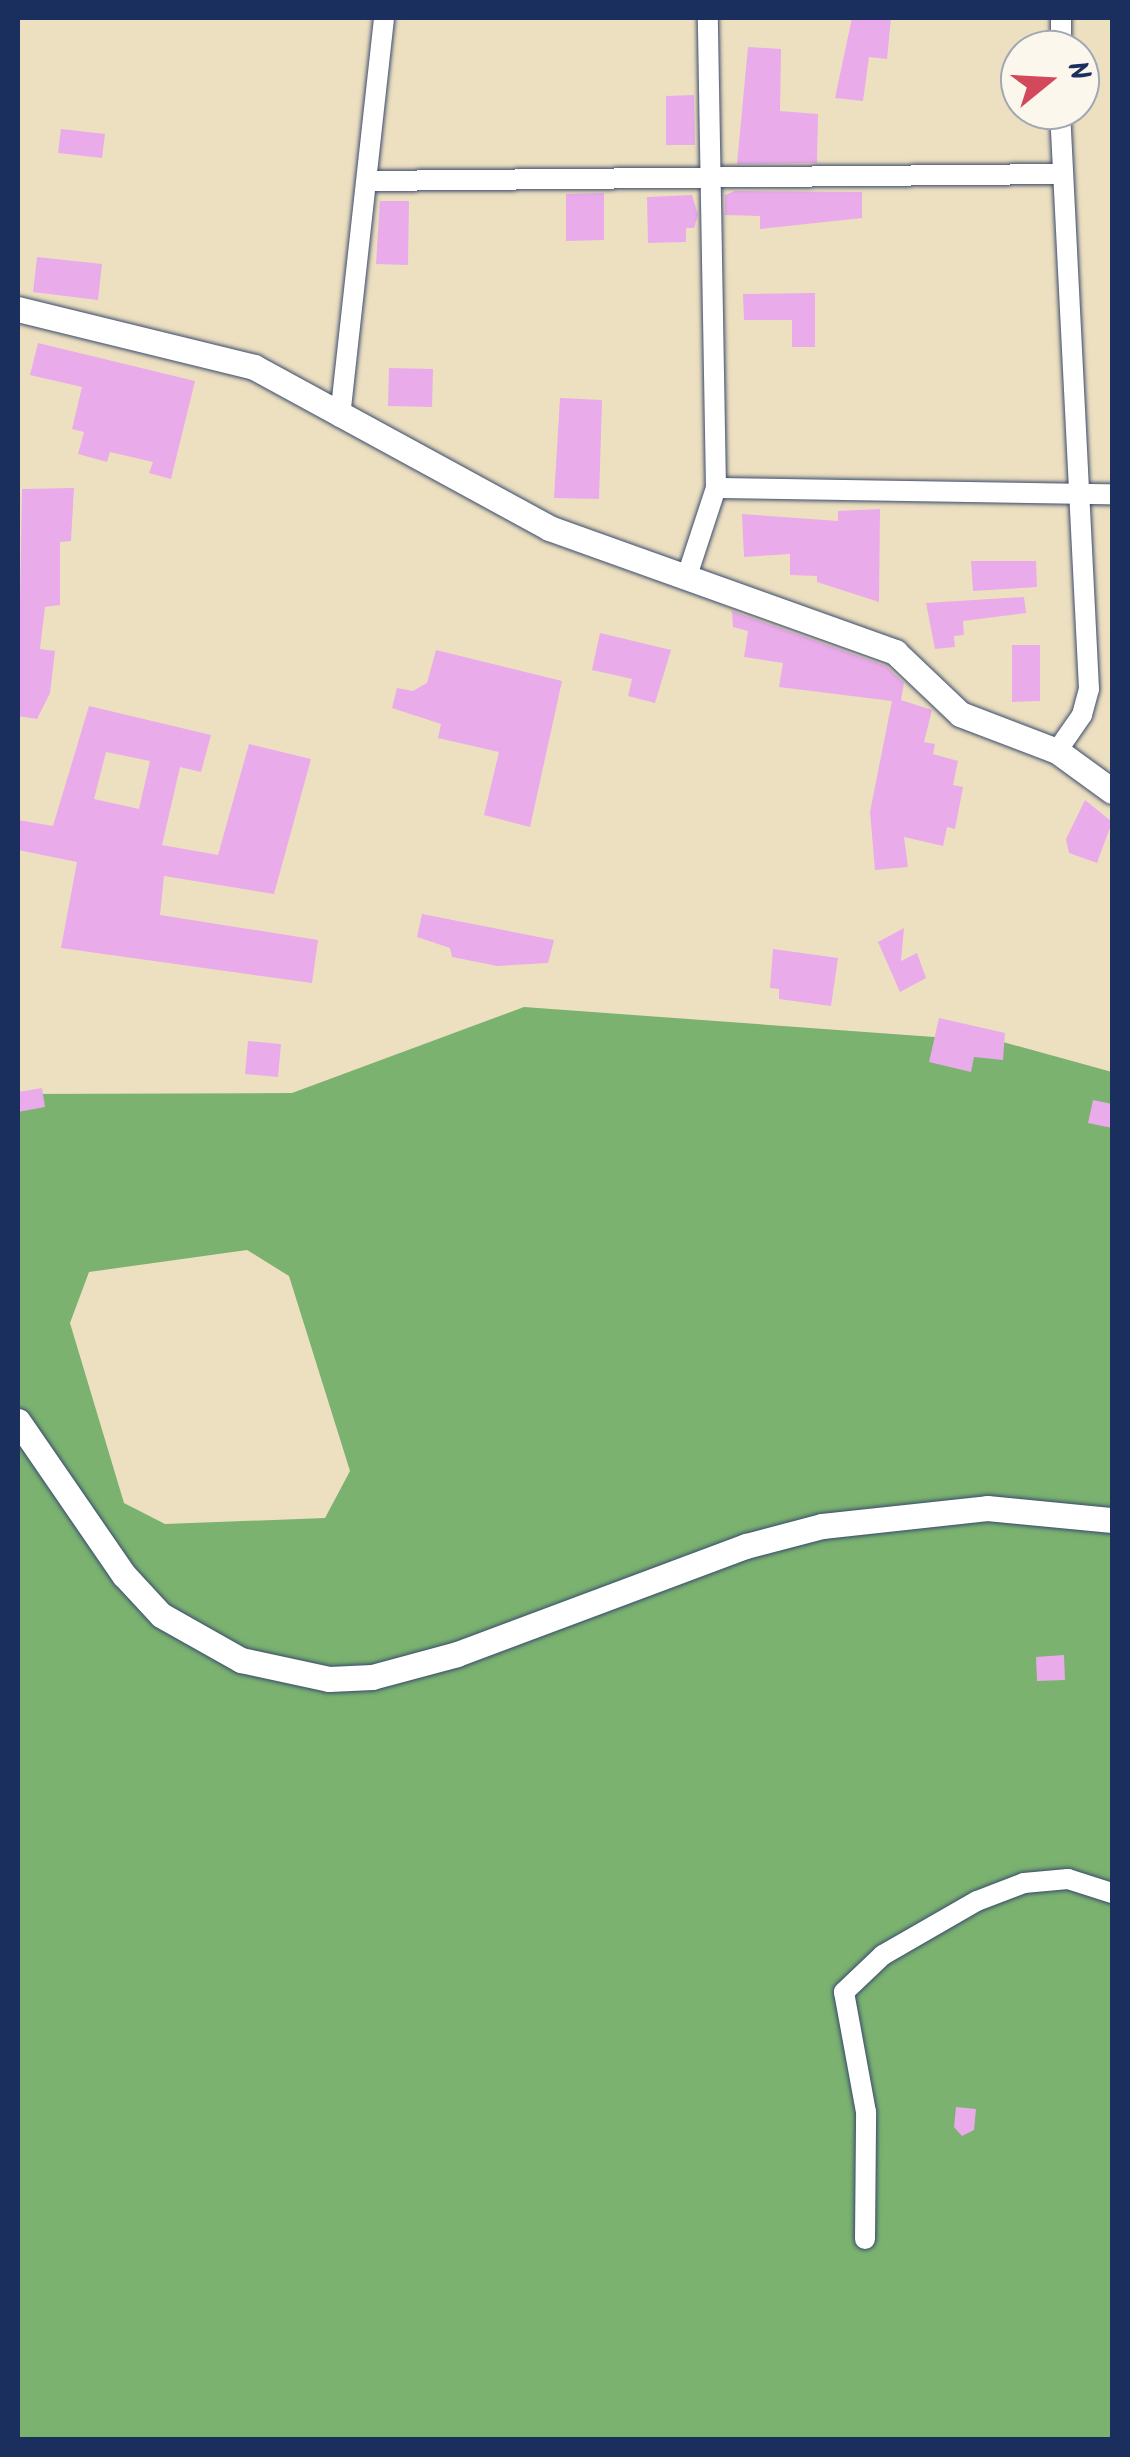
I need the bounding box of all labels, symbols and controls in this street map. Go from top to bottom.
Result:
north arrow [1000,30,1100,130]
text: N [1053,56,1101,87]

